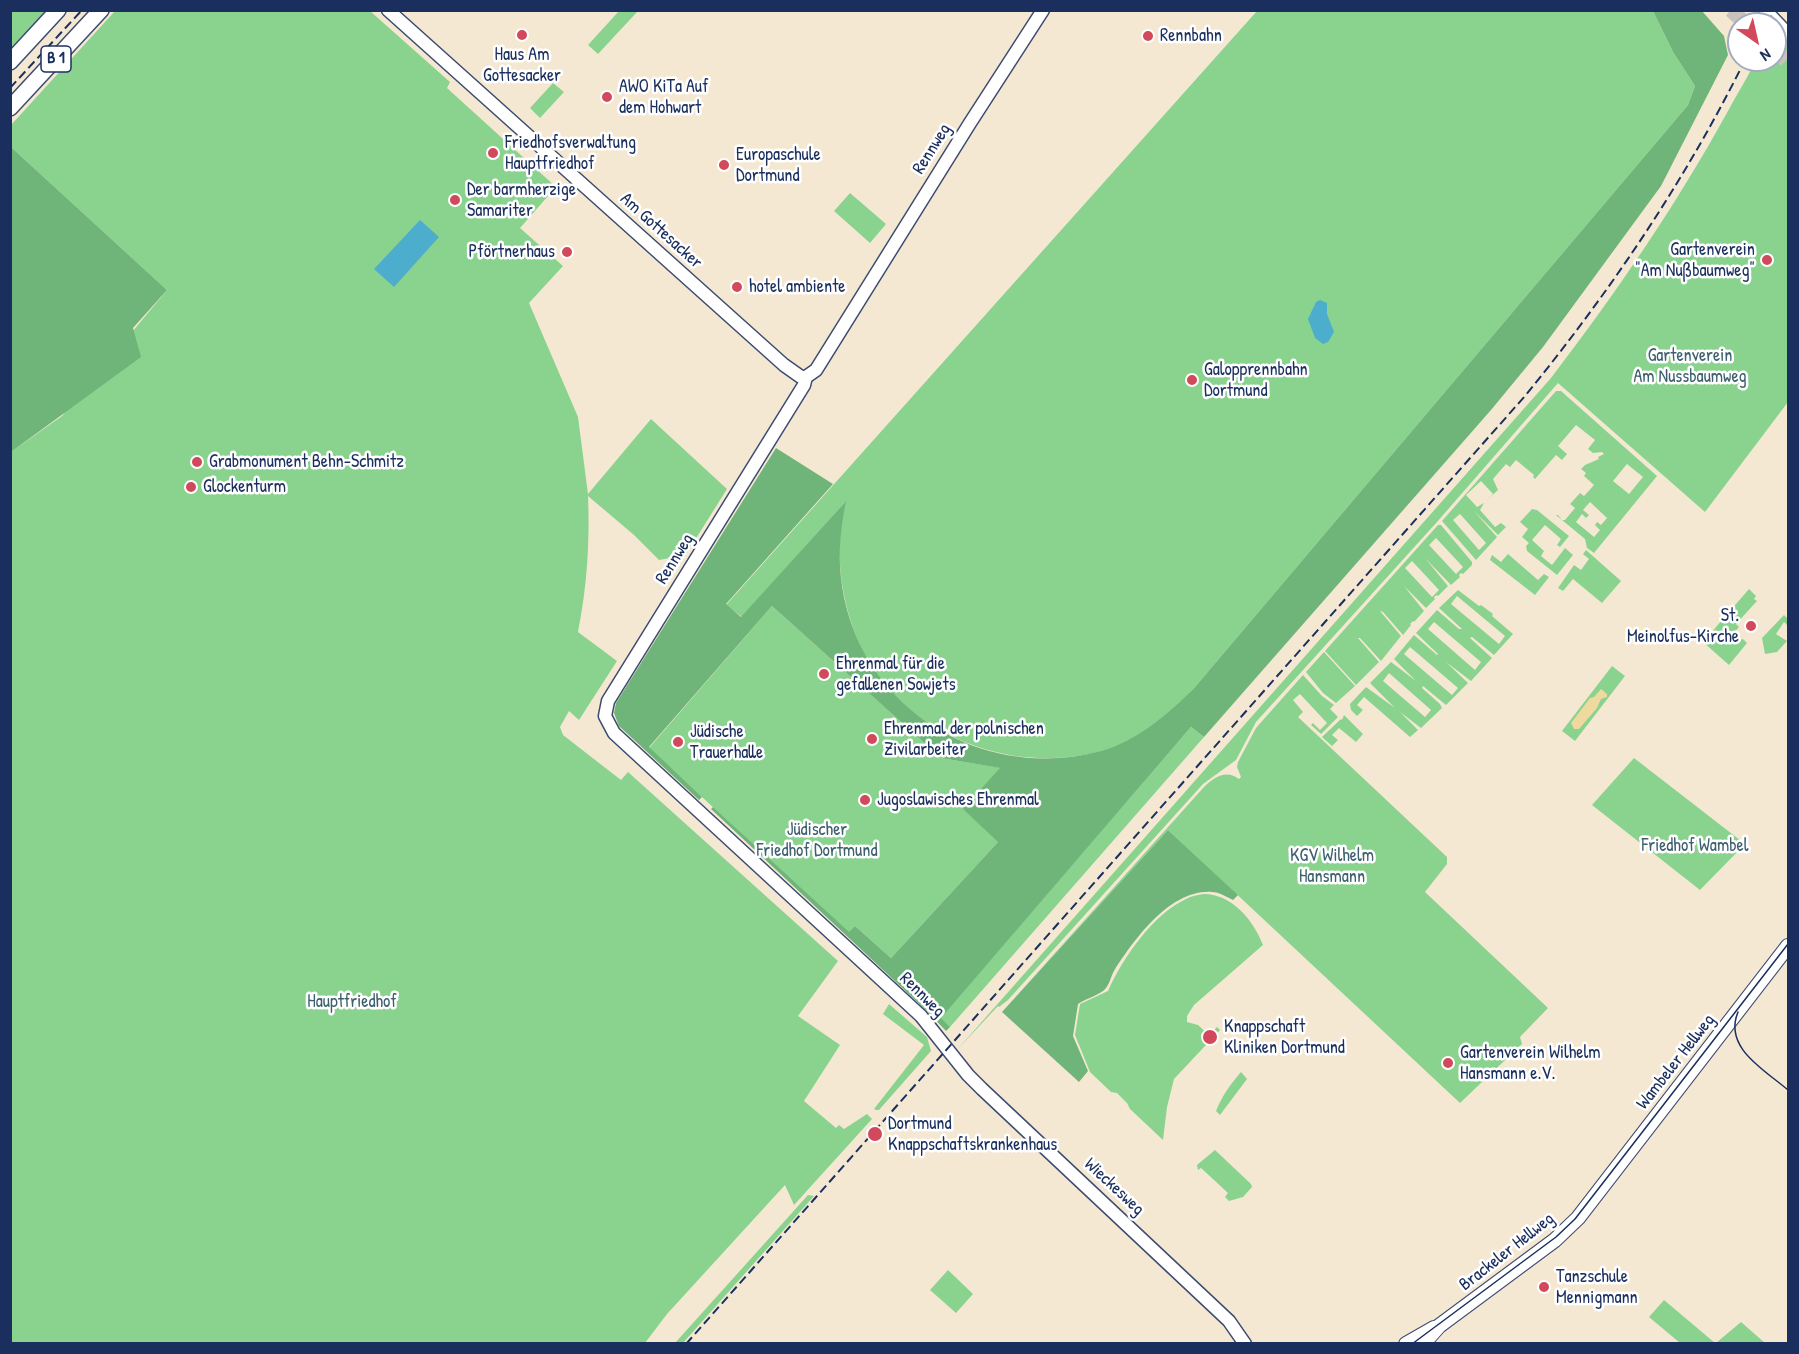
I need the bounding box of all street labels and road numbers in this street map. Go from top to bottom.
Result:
road number: B 1 [41,46,71,72]
street label: Rennweg [908,120,956,178]
street label: Am Gottesacker [615,188,707,274]
street label: Rennweg [651,530,699,588]
street label: Rennweg [895,968,949,1022]
street label: Wambeler Hellweg [1632,1010,1720,1114]
street label: Wieckesweg [1079,1154,1149,1220]
street label: Brackeler Hellweg [1455,1208,1559,1296]

